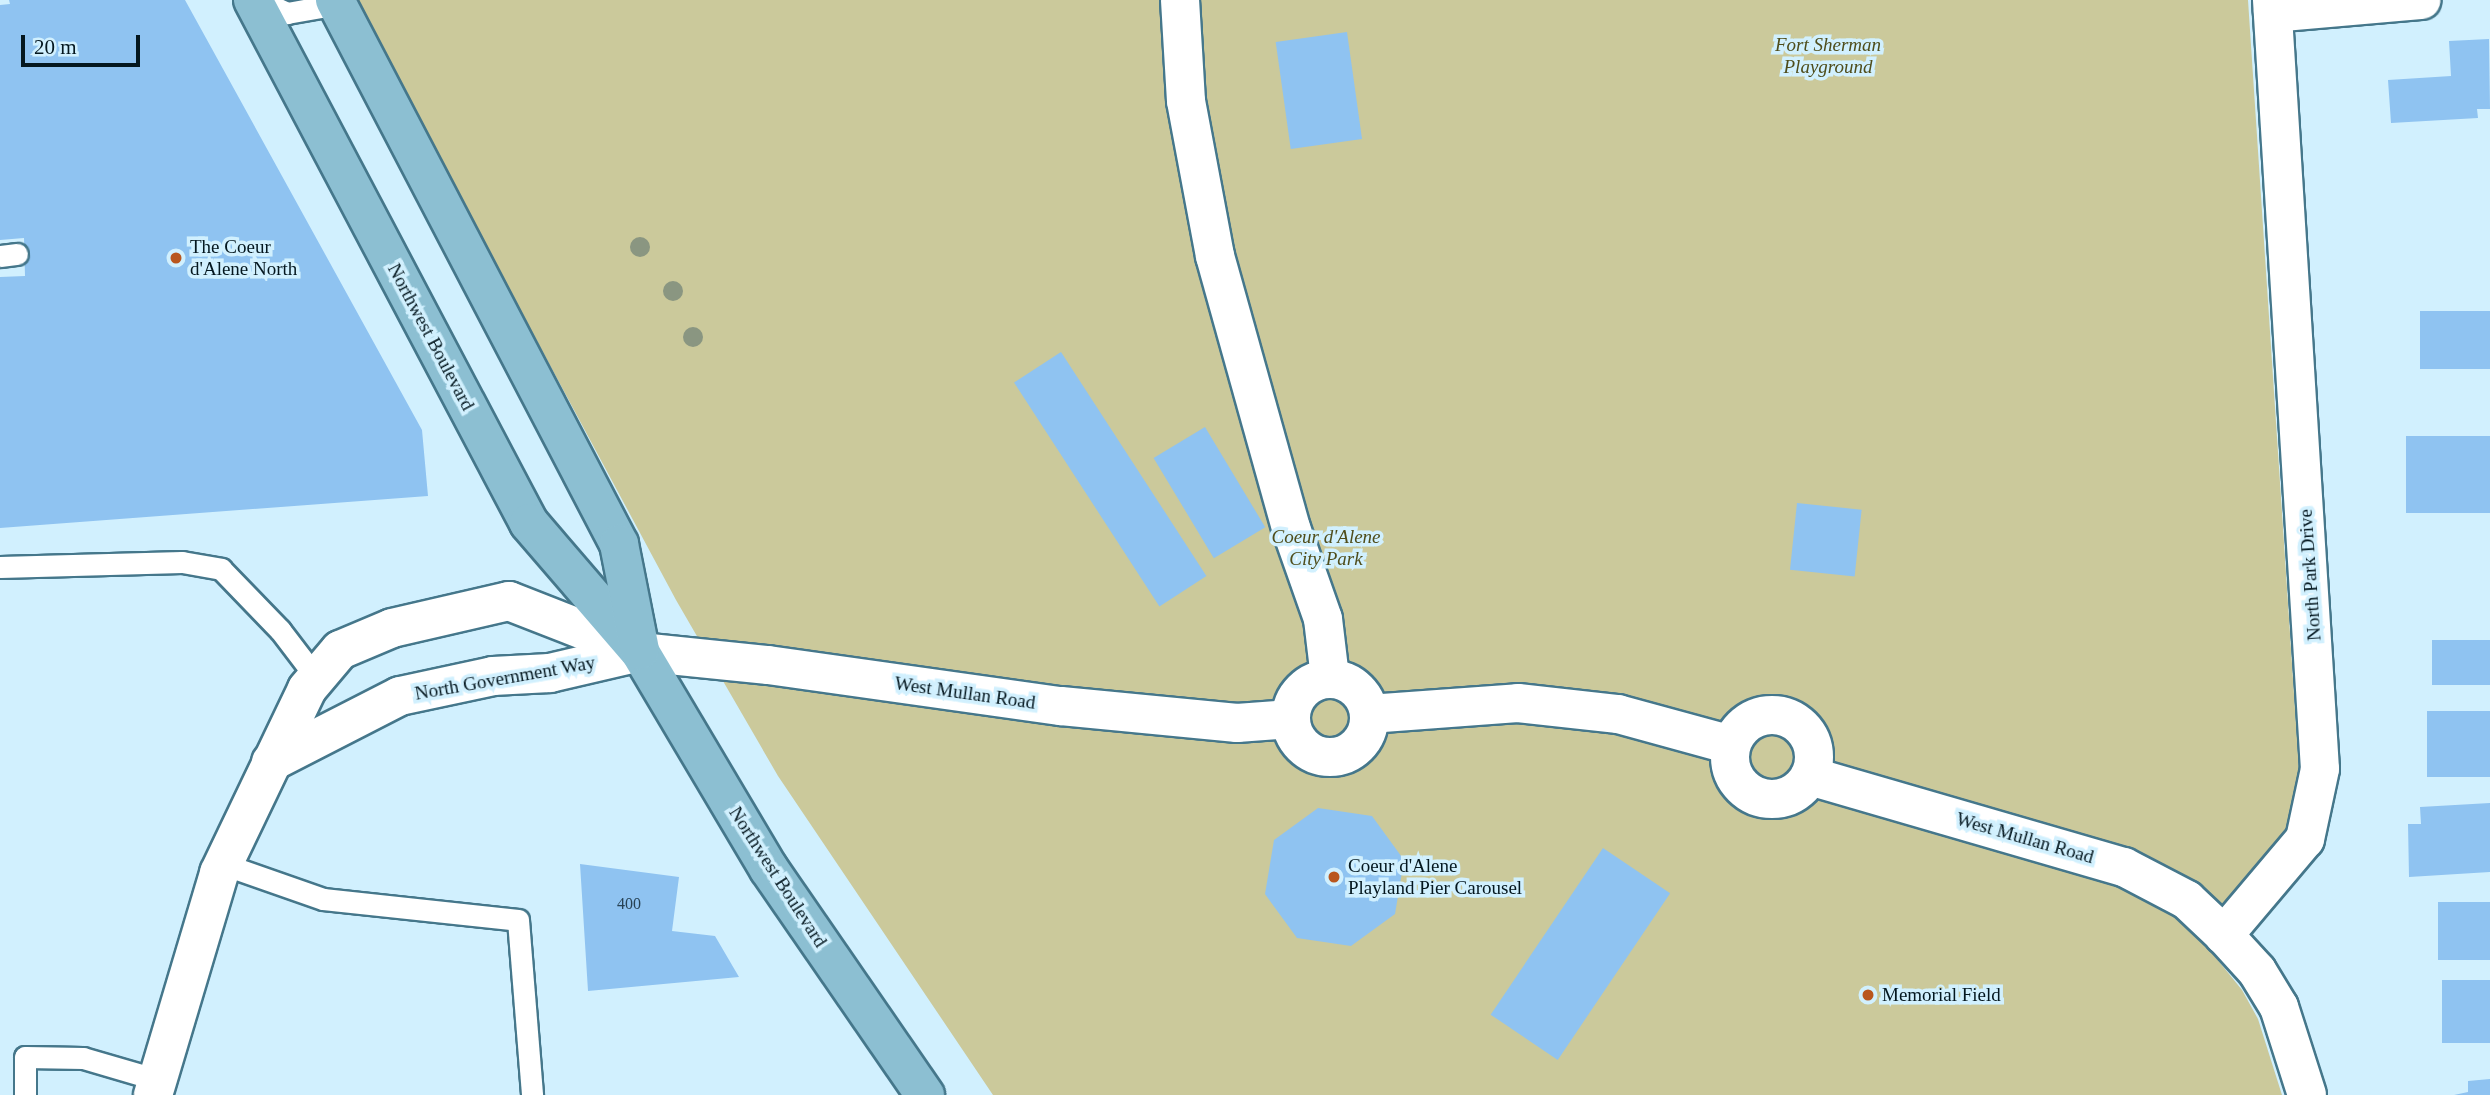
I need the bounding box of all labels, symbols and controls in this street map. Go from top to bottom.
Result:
scale bar [24,21,144,65]
park label: Fort Sherman Playground [1775,34,1881,78]
text: 20 m [34,35,77,59]
place label: The Coeur d'Alene North [190,236,297,280]
marker: The Coeur d'Alene North [168,250,184,266]
street label: Northwest Boulevard [383,260,479,414]
street label: North Park Drive [2294,508,2326,642]
park label: Coeur d'Alene City Park [1271,526,1381,570]
street label: North Government Way [413,651,597,705]
street label: West Mullan Road [893,672,1037,714]
street label: Northwest Boulevard [724,802,832,952]
street label: West Mullan Road [1954,807,2096,869]
place label: Coeur d'Alene Playland Pier Carousel [1348,855,1522,899]
marker: Coeur d'Alene Playland Pier Carousel [1326,869,1342,885]
house number: 400 [617,894,641,914]
place label: Memorial Field [1882,984,2001,1006]
marker: Memorial Field [1860,987,1876,1003]

